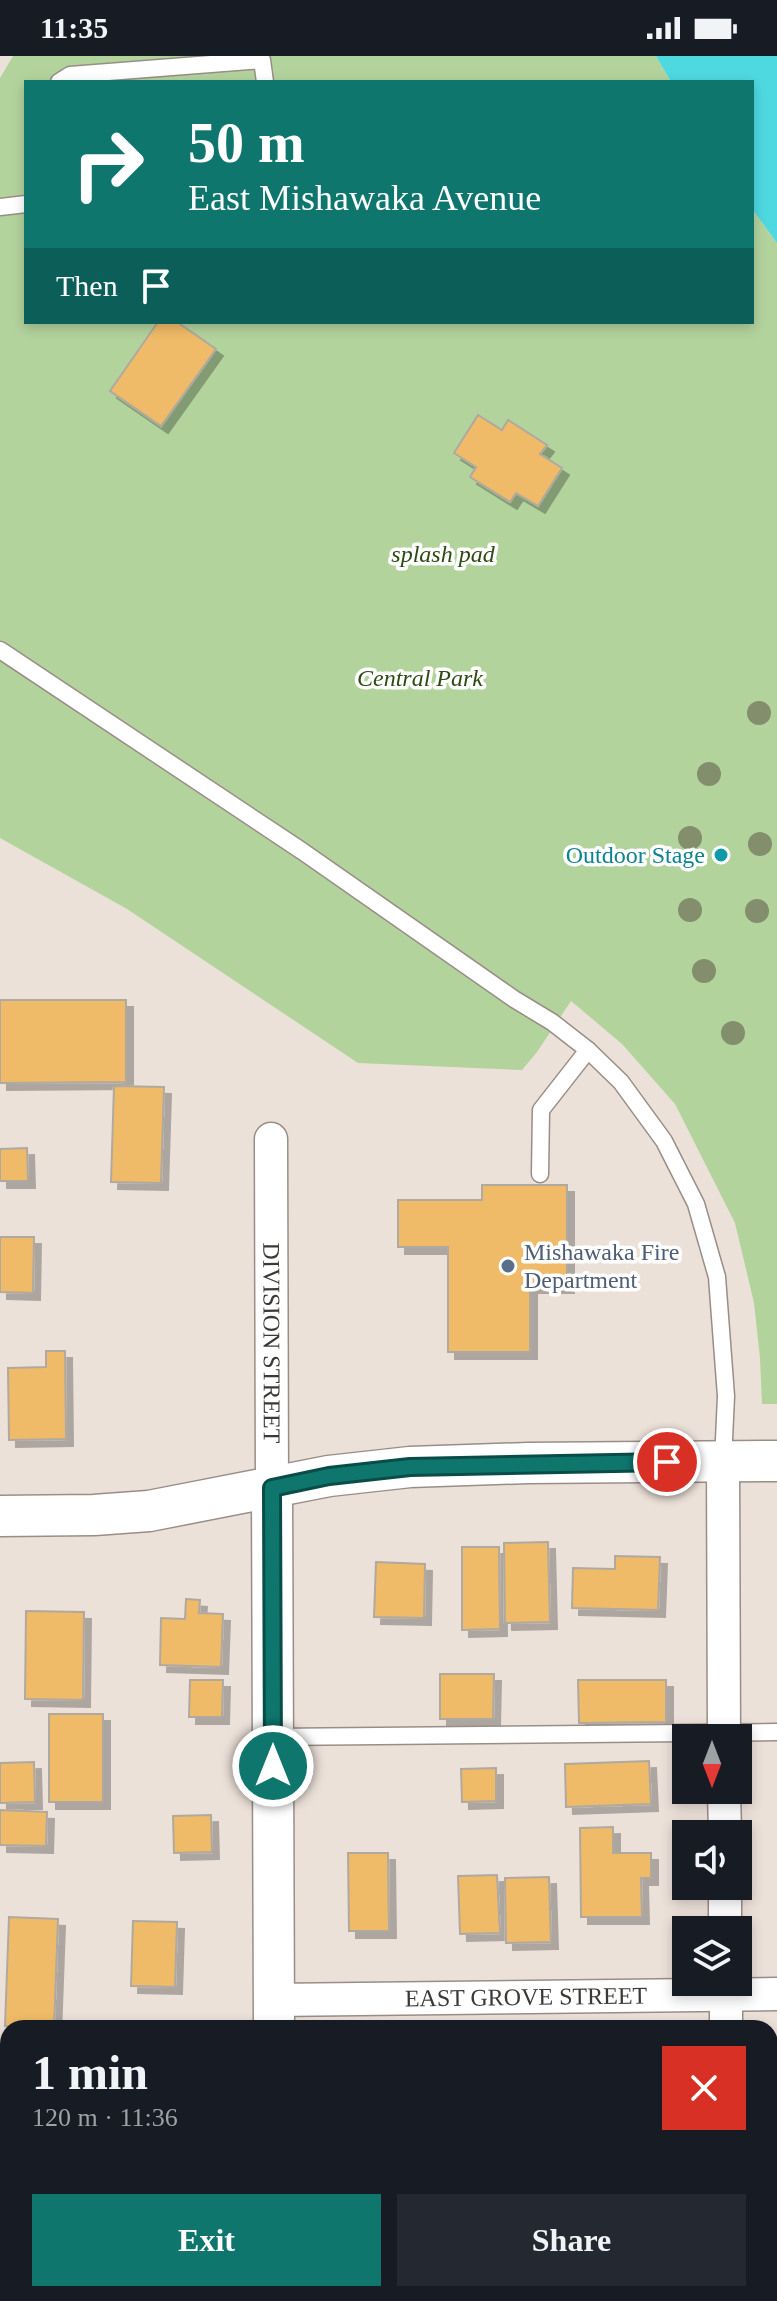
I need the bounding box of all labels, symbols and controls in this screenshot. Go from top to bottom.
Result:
text: 11:35 [40,11,108,44]
icon: right [56,112,160,216]
text: 50 m [188,112,305,174]
text: East Mishawaka Avenue [188,178,541,218]
icon: arrive [134,264,178,308]
text: Then [56,269,118,302]
park label: splash pad [391,541,496,567]
park label: Central Park [357,665,483,691]
place label: Outdoor Stage [566,842,705,868]
marker: Outdoor Stage [712,846,730,864]
place label: Mishawaka Fire Department [524,1239,679,1293]
street label: DIVISION STREET [258,1243,285,1444]
marker: Mishawaka Fire Department [499,1257,517,1275]
pin [633,1428,701,1496]
icon: arrive [645,1440,689,1484]
position arrow [231,1724,315,1808]
north arrow [672,1724,752,1804]
map controls [672,1724,752,1996]
button: sound [672,1820,752,1900]
button: layers [672,1916,752,1996]
street label: EAST GROVE STREET [405,1983,648,2011]
text: 1 min [32,2046,148,2099]
button: close [662,2046,746,2130]
text: 120 m · 11:36 [32,2103,178,2132]
button: Exit [32,2194,381,2286]
button: Share [397,2194,746,2286]

